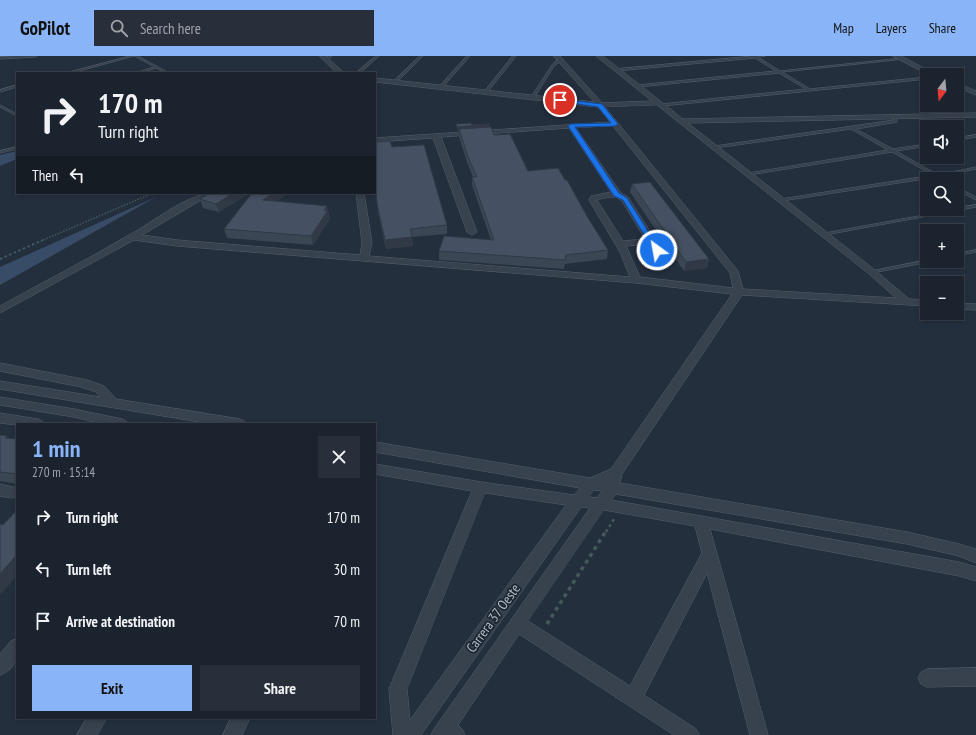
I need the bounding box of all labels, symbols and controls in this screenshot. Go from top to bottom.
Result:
search box [94,10,374,46]
text: GoPilot [20,16,70,40]
icon: search [108,17,130,39]
text: Search here [140,19,201,38]
text: Map [833,19,854,37]
text: Layers [876,19,907,37]
text: Share [929,19,956,37]
north arrow [920,68,964,112]
map controls [920,68,964,320]
pin [543,83,577,117]
text: 170 m [98,84,162,121]
icon: right [32,88,84,140]
icon: arrive [549,89,571,111]
text: Turn right [98,120,158,143]
button: sound [920,120,964,164]
icon: left [66,164,88,186]
text: Then [32,166,58,185]
button: search [920,172,964,216]
button: + [920,224,964,268]
position arrow [636,229,678,271]
button: − [920,276,964,320]
text: 1 min [32,433,80,464]
button: close [318,436,360,478]
text: 270 m · 15:14 [32,464,95,481]
icon: right [32,506,54,528]
text: Turn right [66,508,118,527]
text: 170 m [327,508,360,527]
icon: left [32,558,54,580]
text: Turn left [66,560,111,579]
text: 30 m [334,560,360,579]
street label: Carrera 37 Oeste [462,580,524,656]
icon: arrive [32,610,54,632]
text: Arrive at destination [66,612,175,631]
text: 70 m [334,612,360,631]
button: Exit [32,665,192,711]
button: Share [200,665,360,711]

